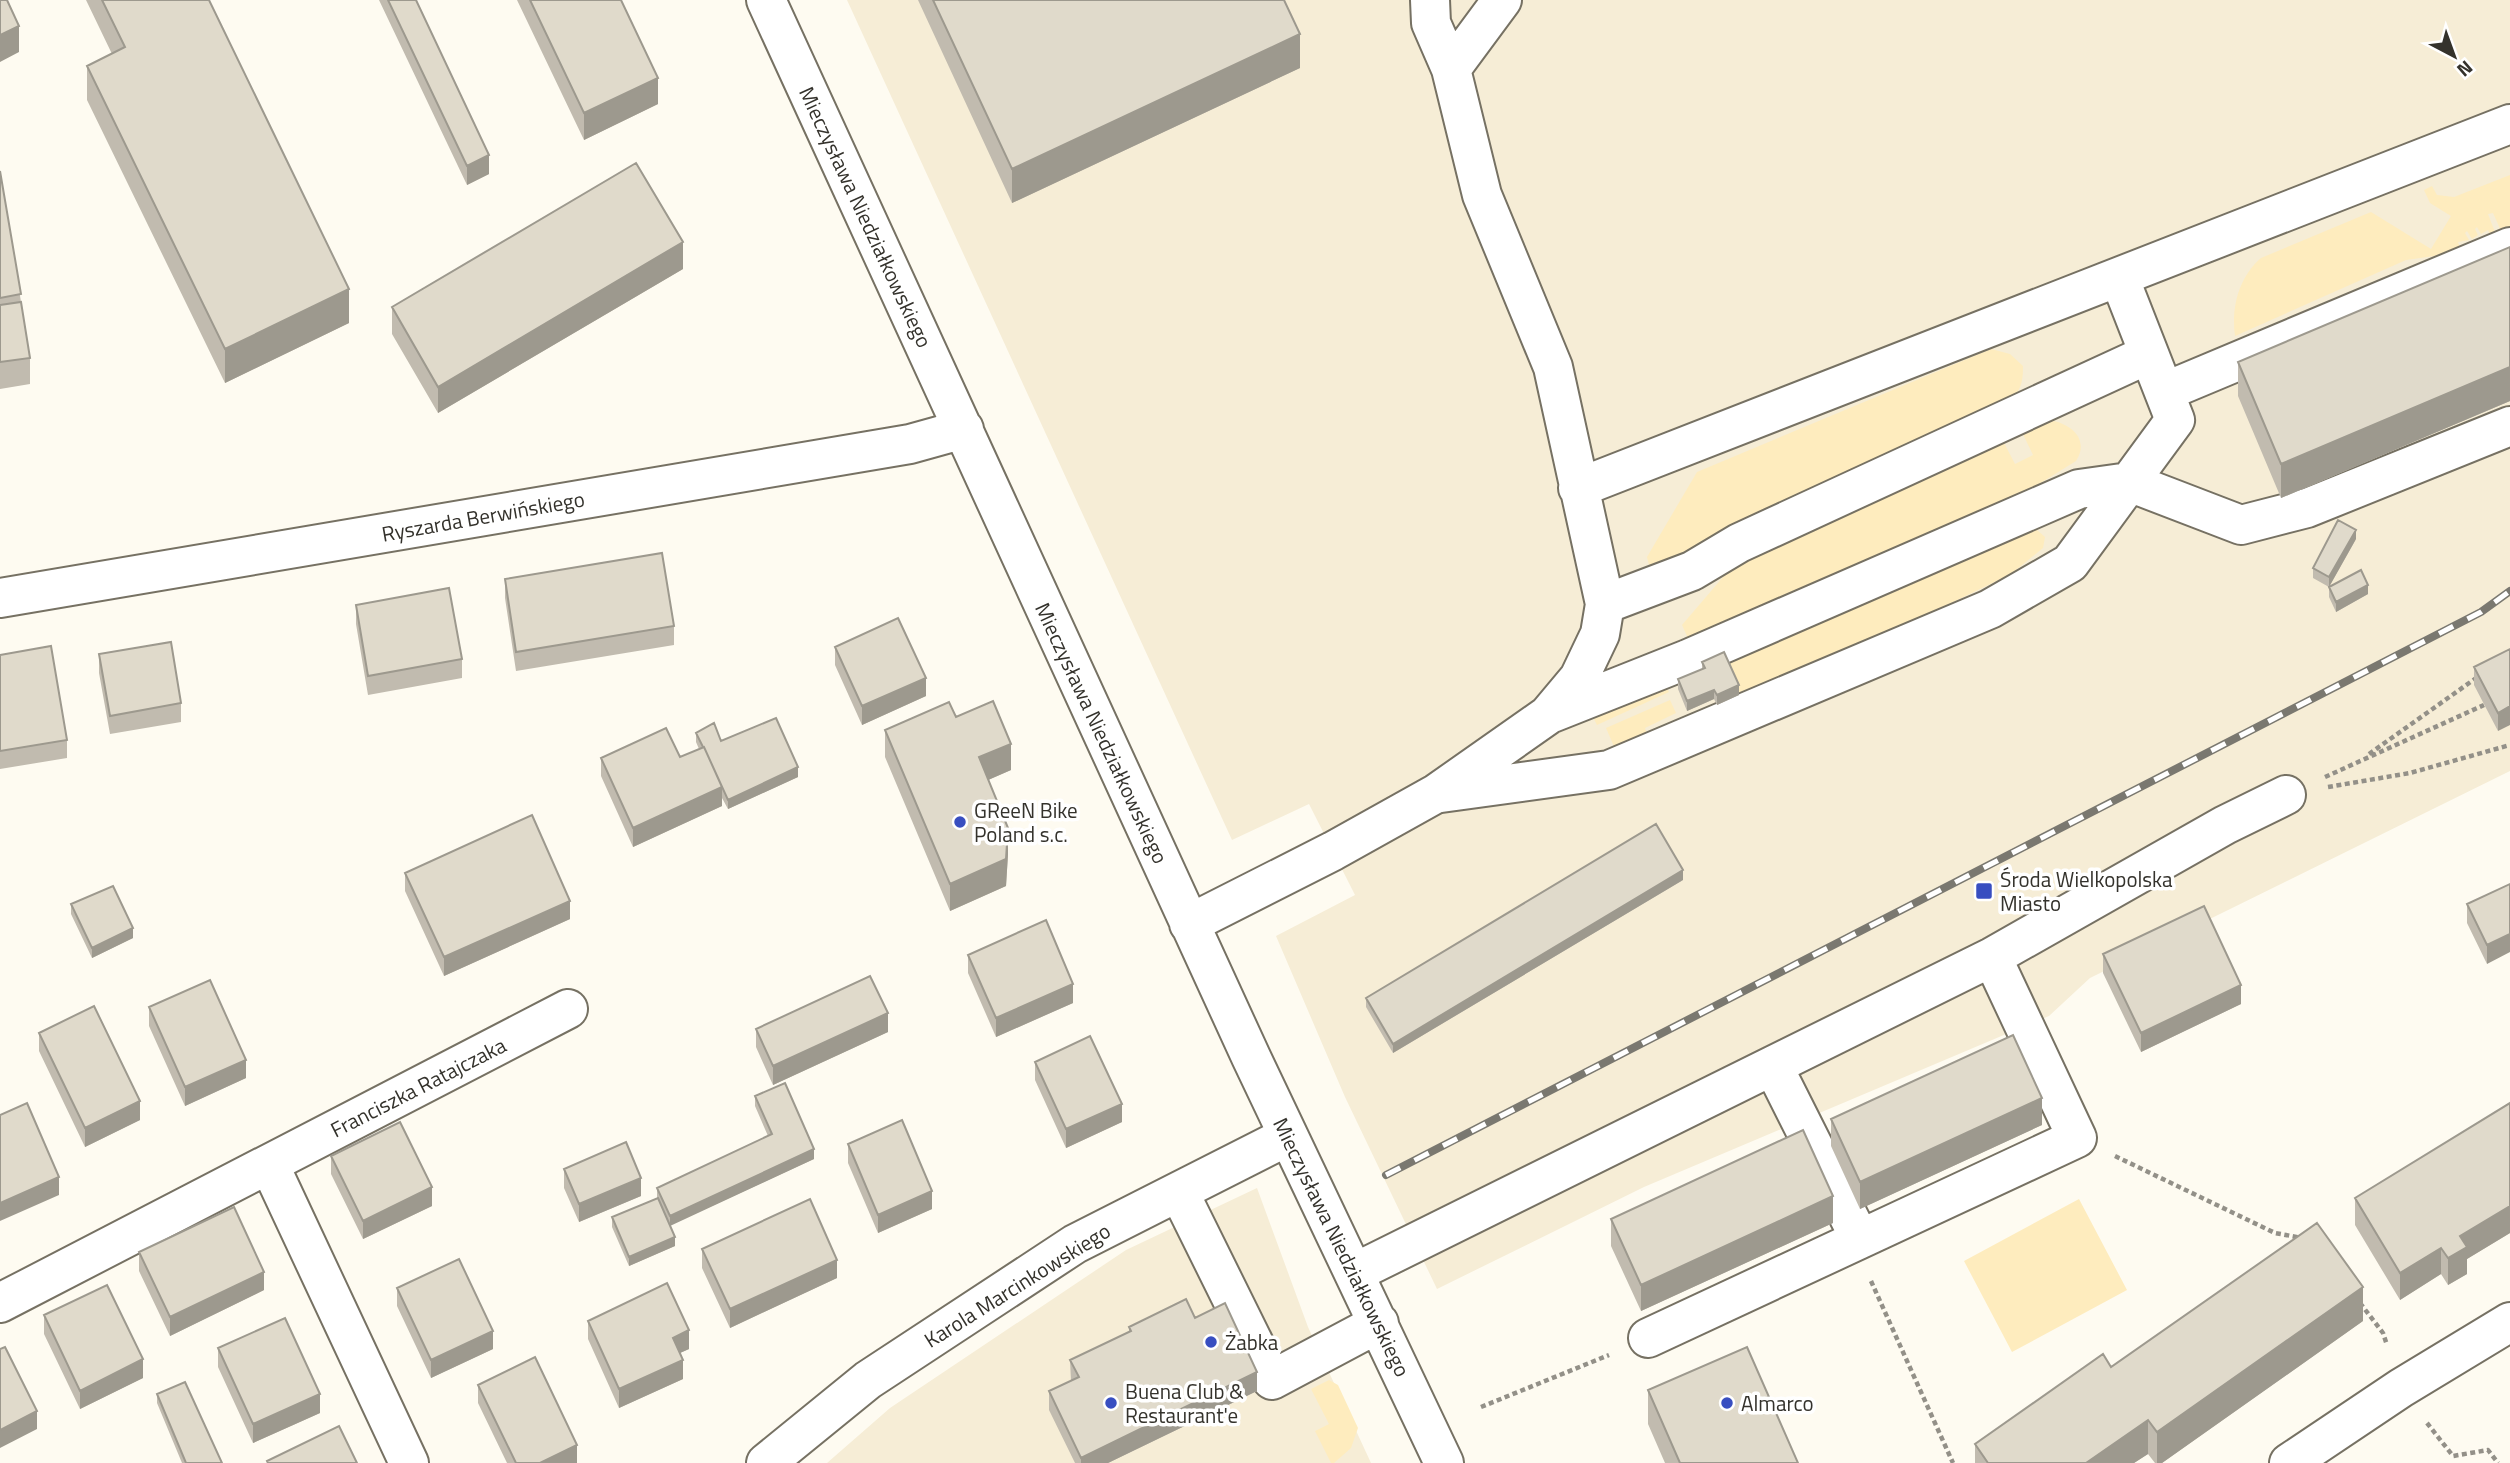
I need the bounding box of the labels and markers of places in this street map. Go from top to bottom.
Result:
place label: GReeN Bike Poland s.c. [974,794,1078,850]
marker: GReeN Bike Poland s.c. [952,814,968,830]
place label: Środa Wielkopolska Miasto [2000,863,2173,919]
marker: Środa Wielkopolska Miasto [1974,881,1994,901]
place label: Żabka [1225,1326,1279,1358]
marker: Żabka [1203,1334,1219,1350]
place label: Buena Club & Restaurant'e [1125,1375,1244,1431]
place label: Almarco [1741,1387,1814,1419]
marker: Buena Club & Restaurant'e [1103,1395,1119,1411]
marker: Almarco [1719,1395,1735,1411]

